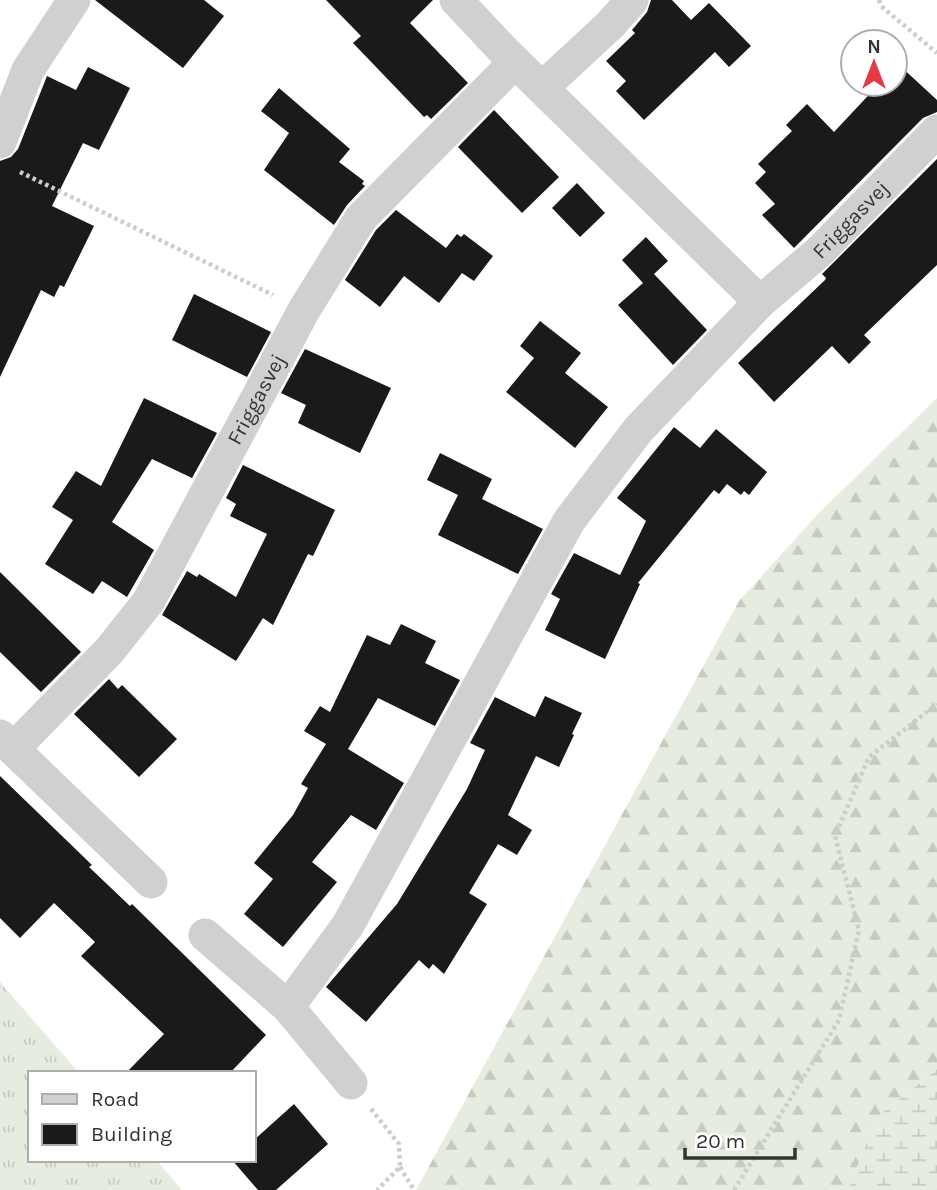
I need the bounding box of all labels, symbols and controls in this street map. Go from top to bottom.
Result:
north arrow [839,28,909,98]
text: N [867,36,881,58]
street label: Friggasvej [807,176,894,264]
street label: Friggasvej [222,350,290,449]
legend [28,1071,256,1162]
text: Road [91,1087,139,1111]
scale bar [685,1116,795,1160]
text: Building [91,1122,172,1146]
text: 20 m [696,1129,745,1153]

